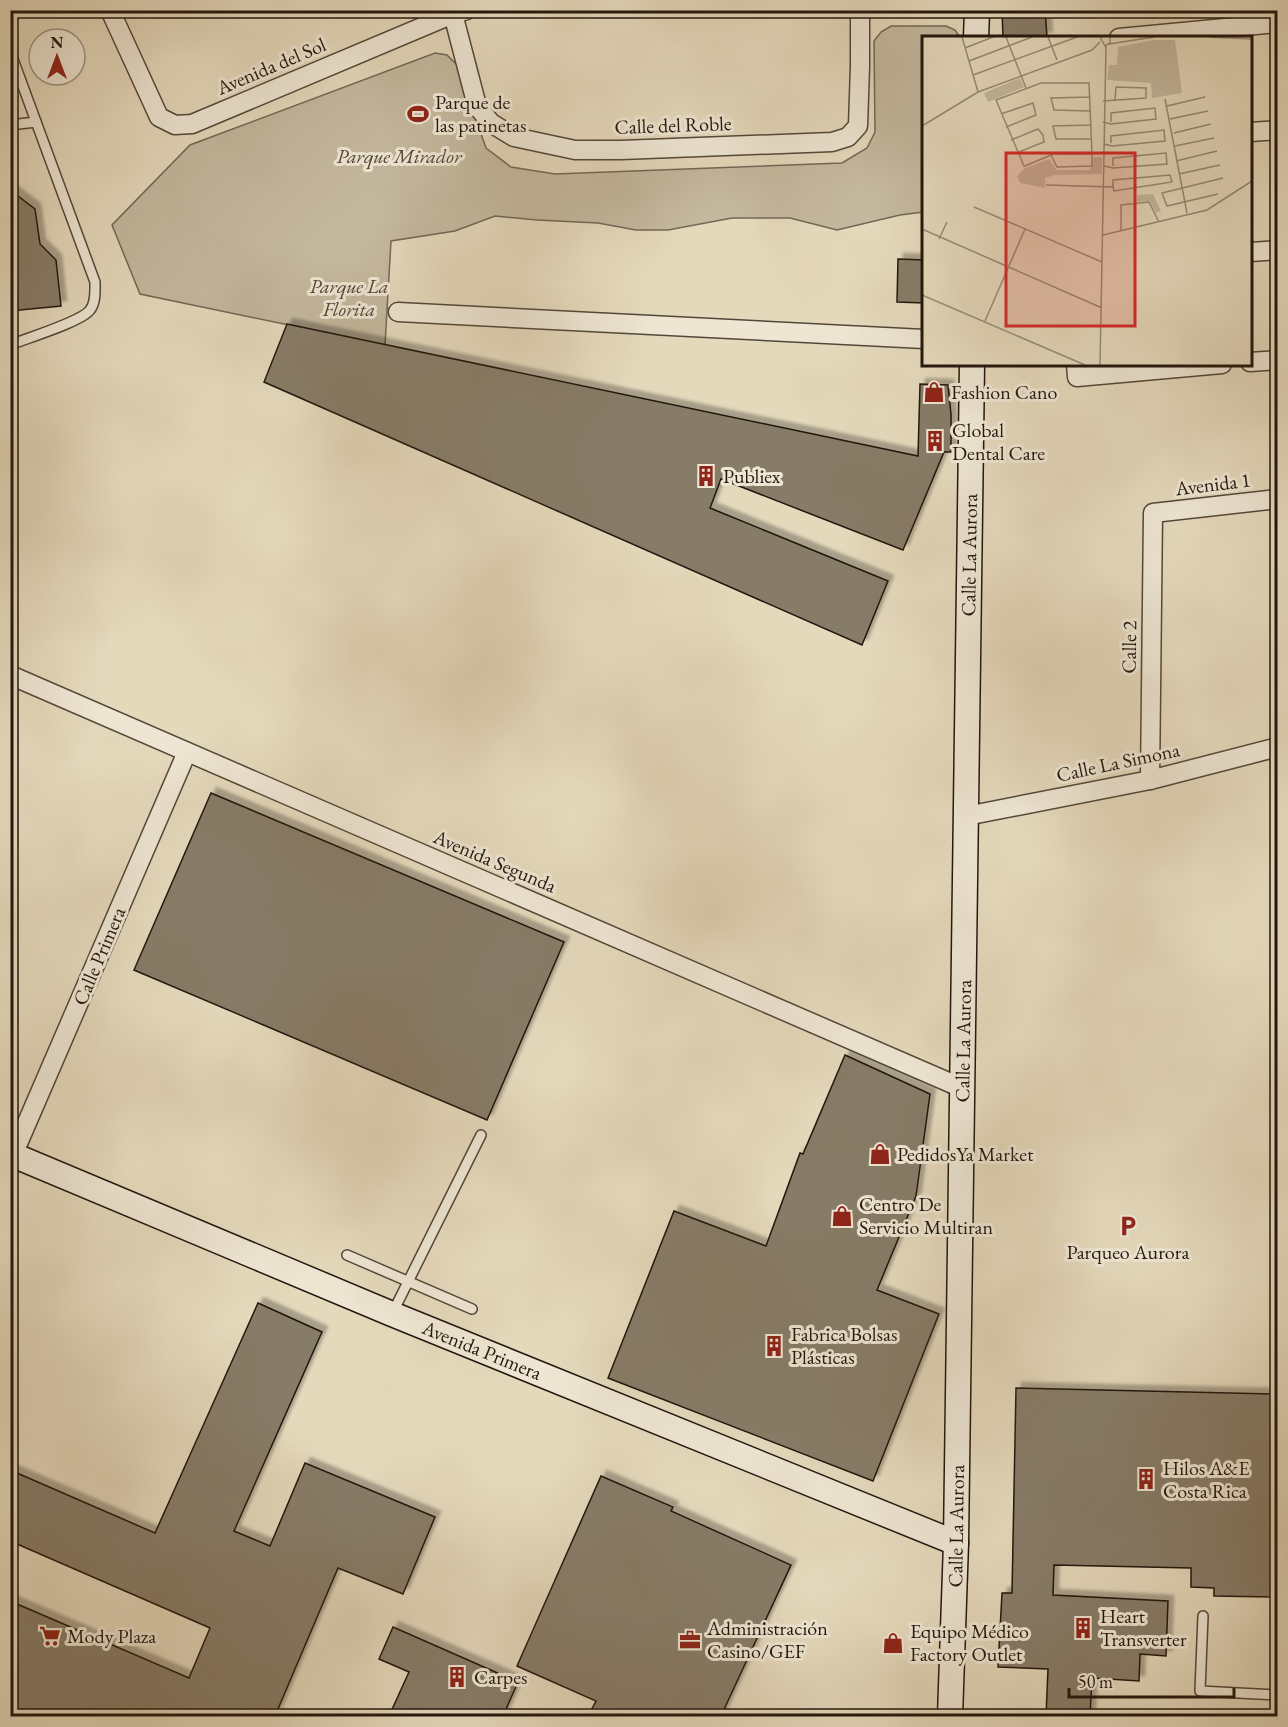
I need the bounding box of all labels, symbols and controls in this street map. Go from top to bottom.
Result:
north arrow [27,27,87,87]
street label: Avenida del Sol [211,31,330,101]
text: N [51,32,64,53]
inset map [922,36,1252,366]
place label: Parque de las patinetas [435,89,526,138]
sports icon: Parque de las patinetas [406,102,430,126]
street label: Calle del Roble [614,110,732,140]
park label: Parque Mirador [337,143,463,170]
park label: Parque La Florita [310,273,388,322]
place label: Fashion Cano [951,379,1057,405]
shop icon: Fashion Cano [922,380,946,404]
place label: Global Dental Care [952,417,1045,466]
building icon: Global Dental Care [923,429,947,453]
place label: Publiex [723,463,781,489]
building icon: Publiex [694,464,718,488]
street label: Avenida 1 [1173,466,1252,502]
street label: Calle La Aurora [955,493,983,617]
street label: Calle 2 [1116,620,1142,674]
street label: Calle La Simona [1054,736,1182,788]
street label: Avenida Segunda [429,823,560,899]
street label: Calle Primera [67,903,131,1009]
street label: Calle La Aurora [949,979,977,1103]
place label: PedidosYa Market [897,1141,1034,1167]
shop icon: PedidosYa Market [868,1142,892,1166]
place label: Centro De Servicio Multiran [859,1191,994,1240]
shop icon: Centro De Servicio Multiran [830,1204,854,1228]
parking icon: Parqueo Aurora [1116,1214,1140,1238]
place label: Parqueo Aurora [1067,1239,1189,1265]
street label: Avenida Primera [417,1314,546,1386]
place label: Fabrica Bolsas Plásticas [791,1321,897,1370]
building icon: Fabrica Bolsas Plásticas [762,1334,786,1358]
place label: Hilos A&E Costa Rica [1163,1455,1250,1504]
street label: Calle La Aurora [942,1464,970,1588]
building icon: Hilos A&E Costa Rica [1134,1467,1158,1491]
place label: Heart Transverter [1100,1603,1187,1652]
place label: Administración Casino/GEF [706,1615,828,1664]
building icon: Heart Transverter [1071,1616,1095,1640]
place label: Equipo Médico Factory Outlet [910,1618,1029,1667]
place label: Mody Plaza [67,1623,156,1649]
supermarket icon: Mody Plaza [38,1624,62,1648]
office icon: Administración Casino/GEF [678,1628,702,1652]
shop icon: Equipo Médico Factory Outlet [881,1631,905,1655]
scale bar [1069,1661,1234,1699]
place label: Carpes [474,1664,528,1690]
building icon: Carpes [445,1665,469,1689]
text: 50 m [1078,1670,1113,1693]

